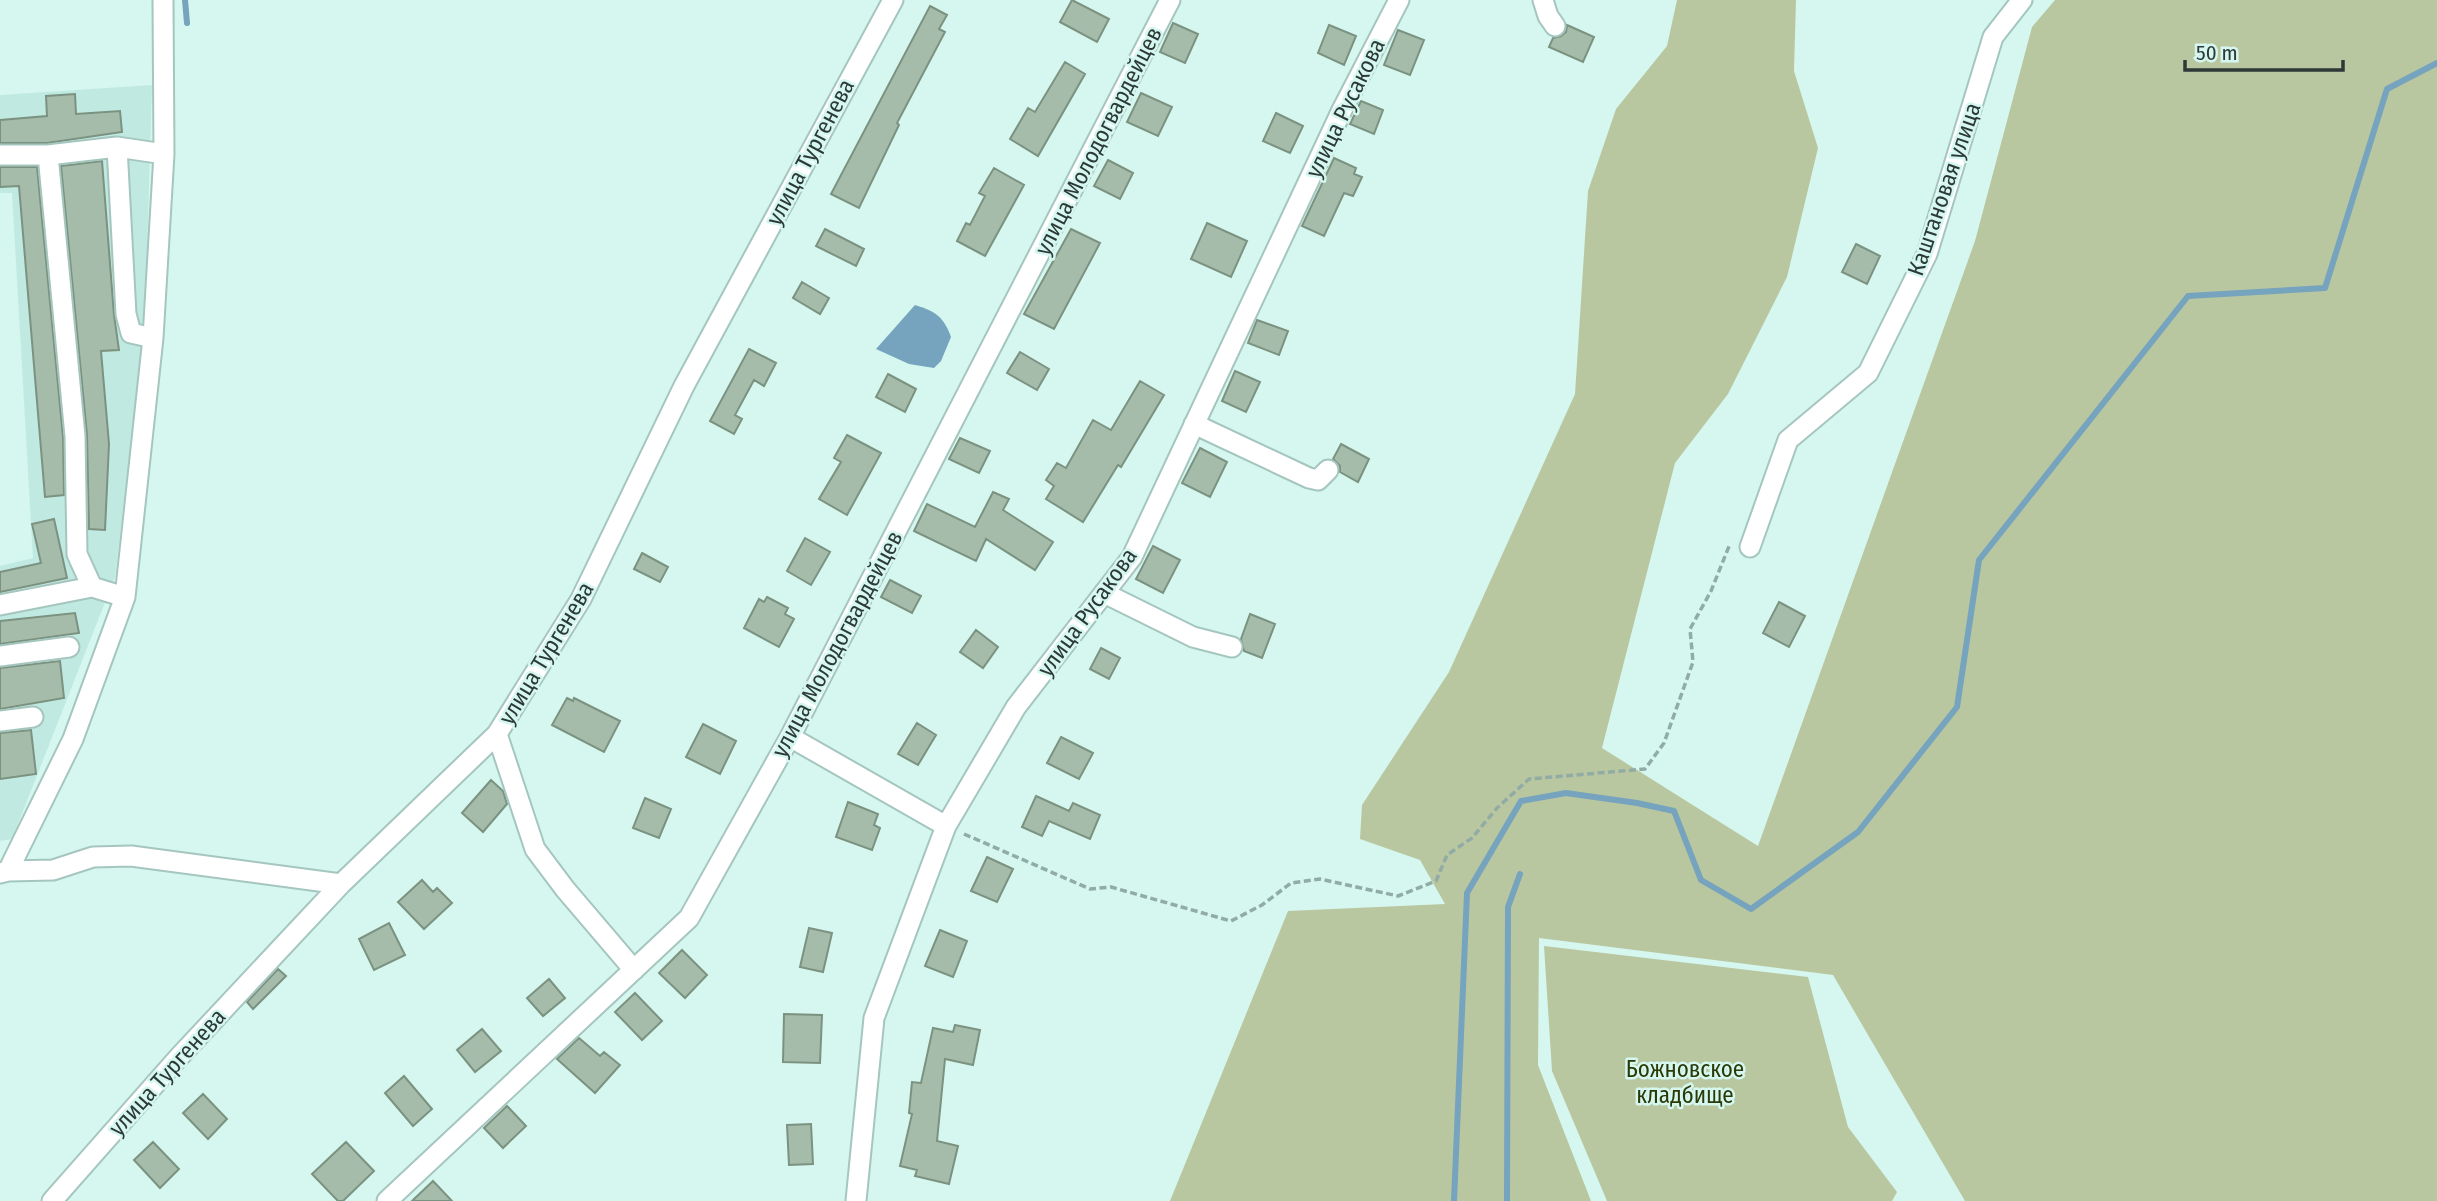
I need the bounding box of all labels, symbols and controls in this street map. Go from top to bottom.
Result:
street label: улица Молодогвардейцев [1028,22,1168,260]
scale bar [2185,28,2342,72]
street label: улица Русакова [1299,34,1391,182]
text: 50 m [2196,40,2238,66]
street label: улица Тургенева [760,74,860,230]
street label: Каштановая улица [1901,99,1987,279]
street label: улица Молодогвардейцев [765,526,909,762]
street label: улица Русакова [1031,543,1143,681]
street label: улица Тургенева [492,577,600,729]
street label: улица Тургенева [103,1003,231,1141]
park label: Божновское кладбище [1626,1055,1744,1109]

